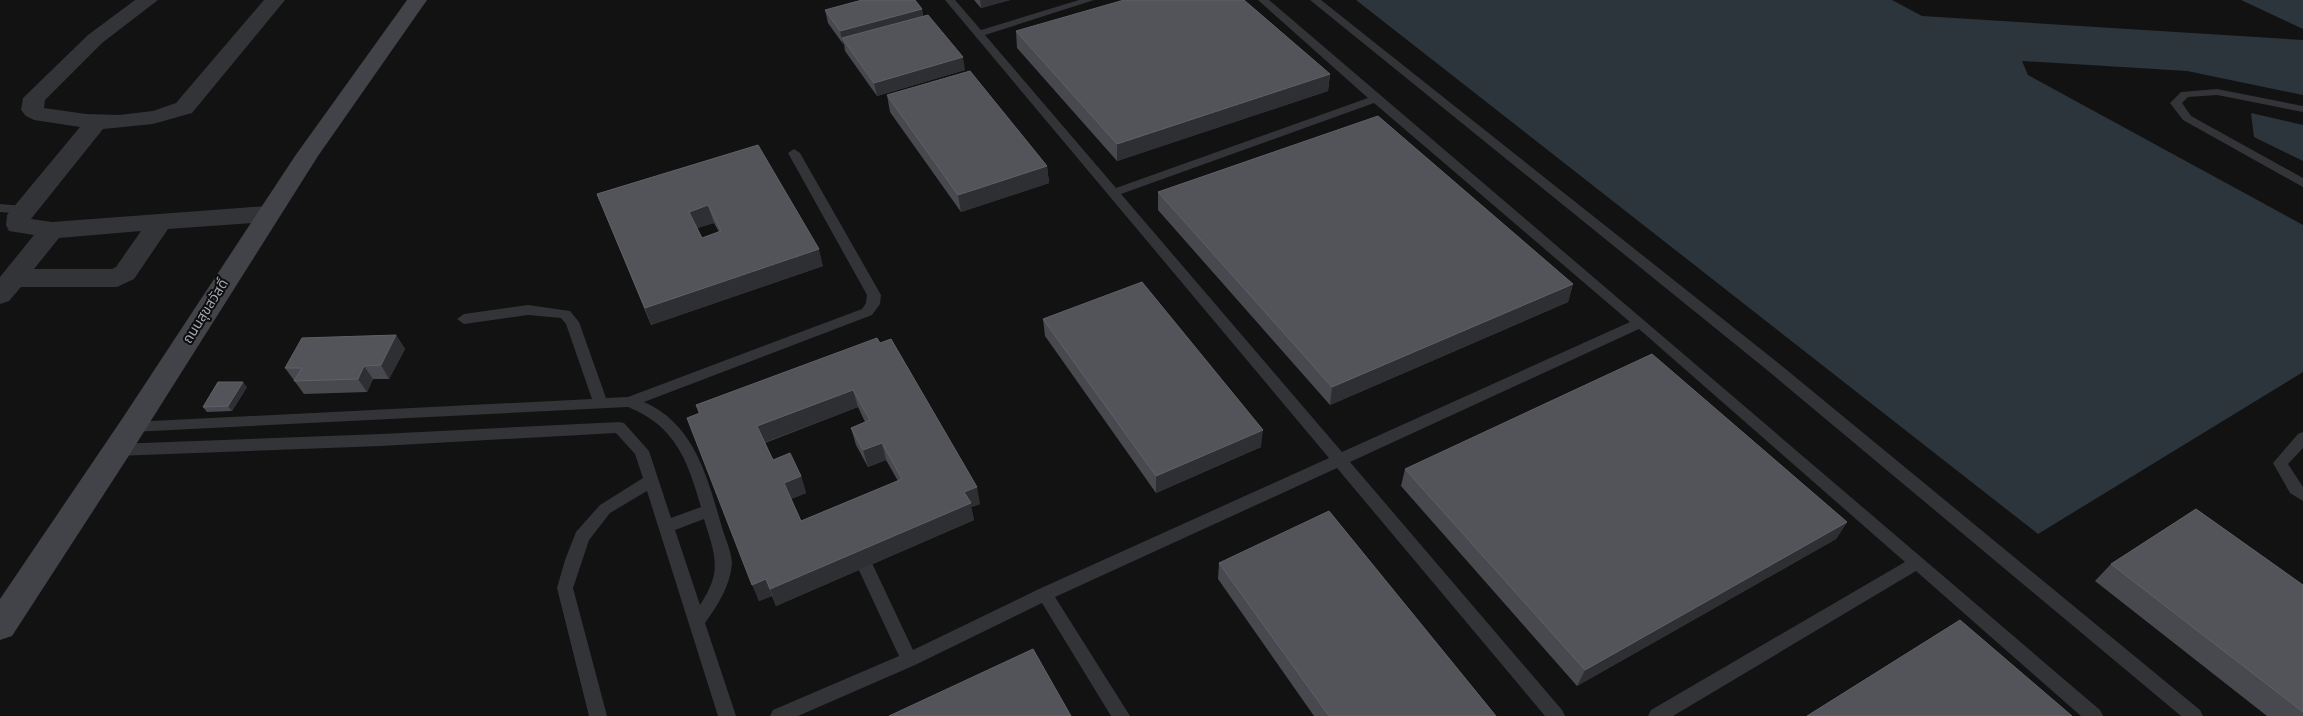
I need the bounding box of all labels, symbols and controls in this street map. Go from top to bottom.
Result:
street label: ถนนสุขสวัสดิ์ [178,275,232,347]

